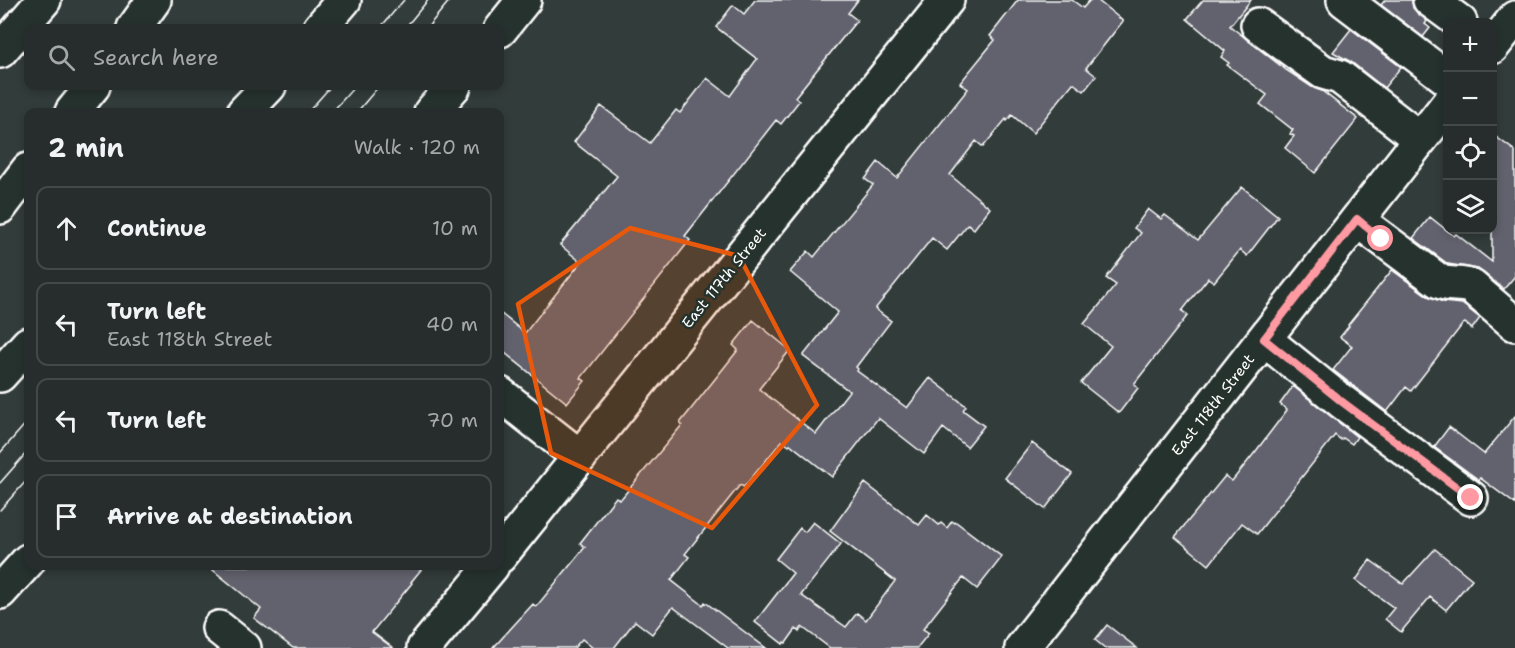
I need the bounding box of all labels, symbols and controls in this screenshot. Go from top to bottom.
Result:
map controls [1443,18,1497,234]
button: + [1443,18,1497,72]
search box [24,24,504,90]
icon: search [45,41,78,74]
text: Search here [93,43,219,72]
button: − [1443,72,1497,126]
button: locate [1443,126,1497,180]
text: 2 min [48,130,124,165]
text: Walk · 120 m [354,134,480,160]
button: layers [1443,180,1497,234]
icon: ahead [50,212,83,245]
text: Continue [107,214,207,243]
text: 10 m [432,215,478,241]
street label: East 117th Street [677,224,771,332]
route start [1367,225,1393,251]
text: Turn left [107,297,206,326]
icon: left [50,308,83,341]
text: 40 m [426,311,478,337]
text: East 118th Street [107,326,273,352]
street label: East 118th Street [1167,350,1259,460]
icon: left [50,404,83,437]
text: Turn left [107,406,206,435]
text: 70 m [426,407,478,433]
route end [1457,484,1483,510]
icon: arrive [50,500,83,533]
text: Arrive at destination [107,502,353,531]

